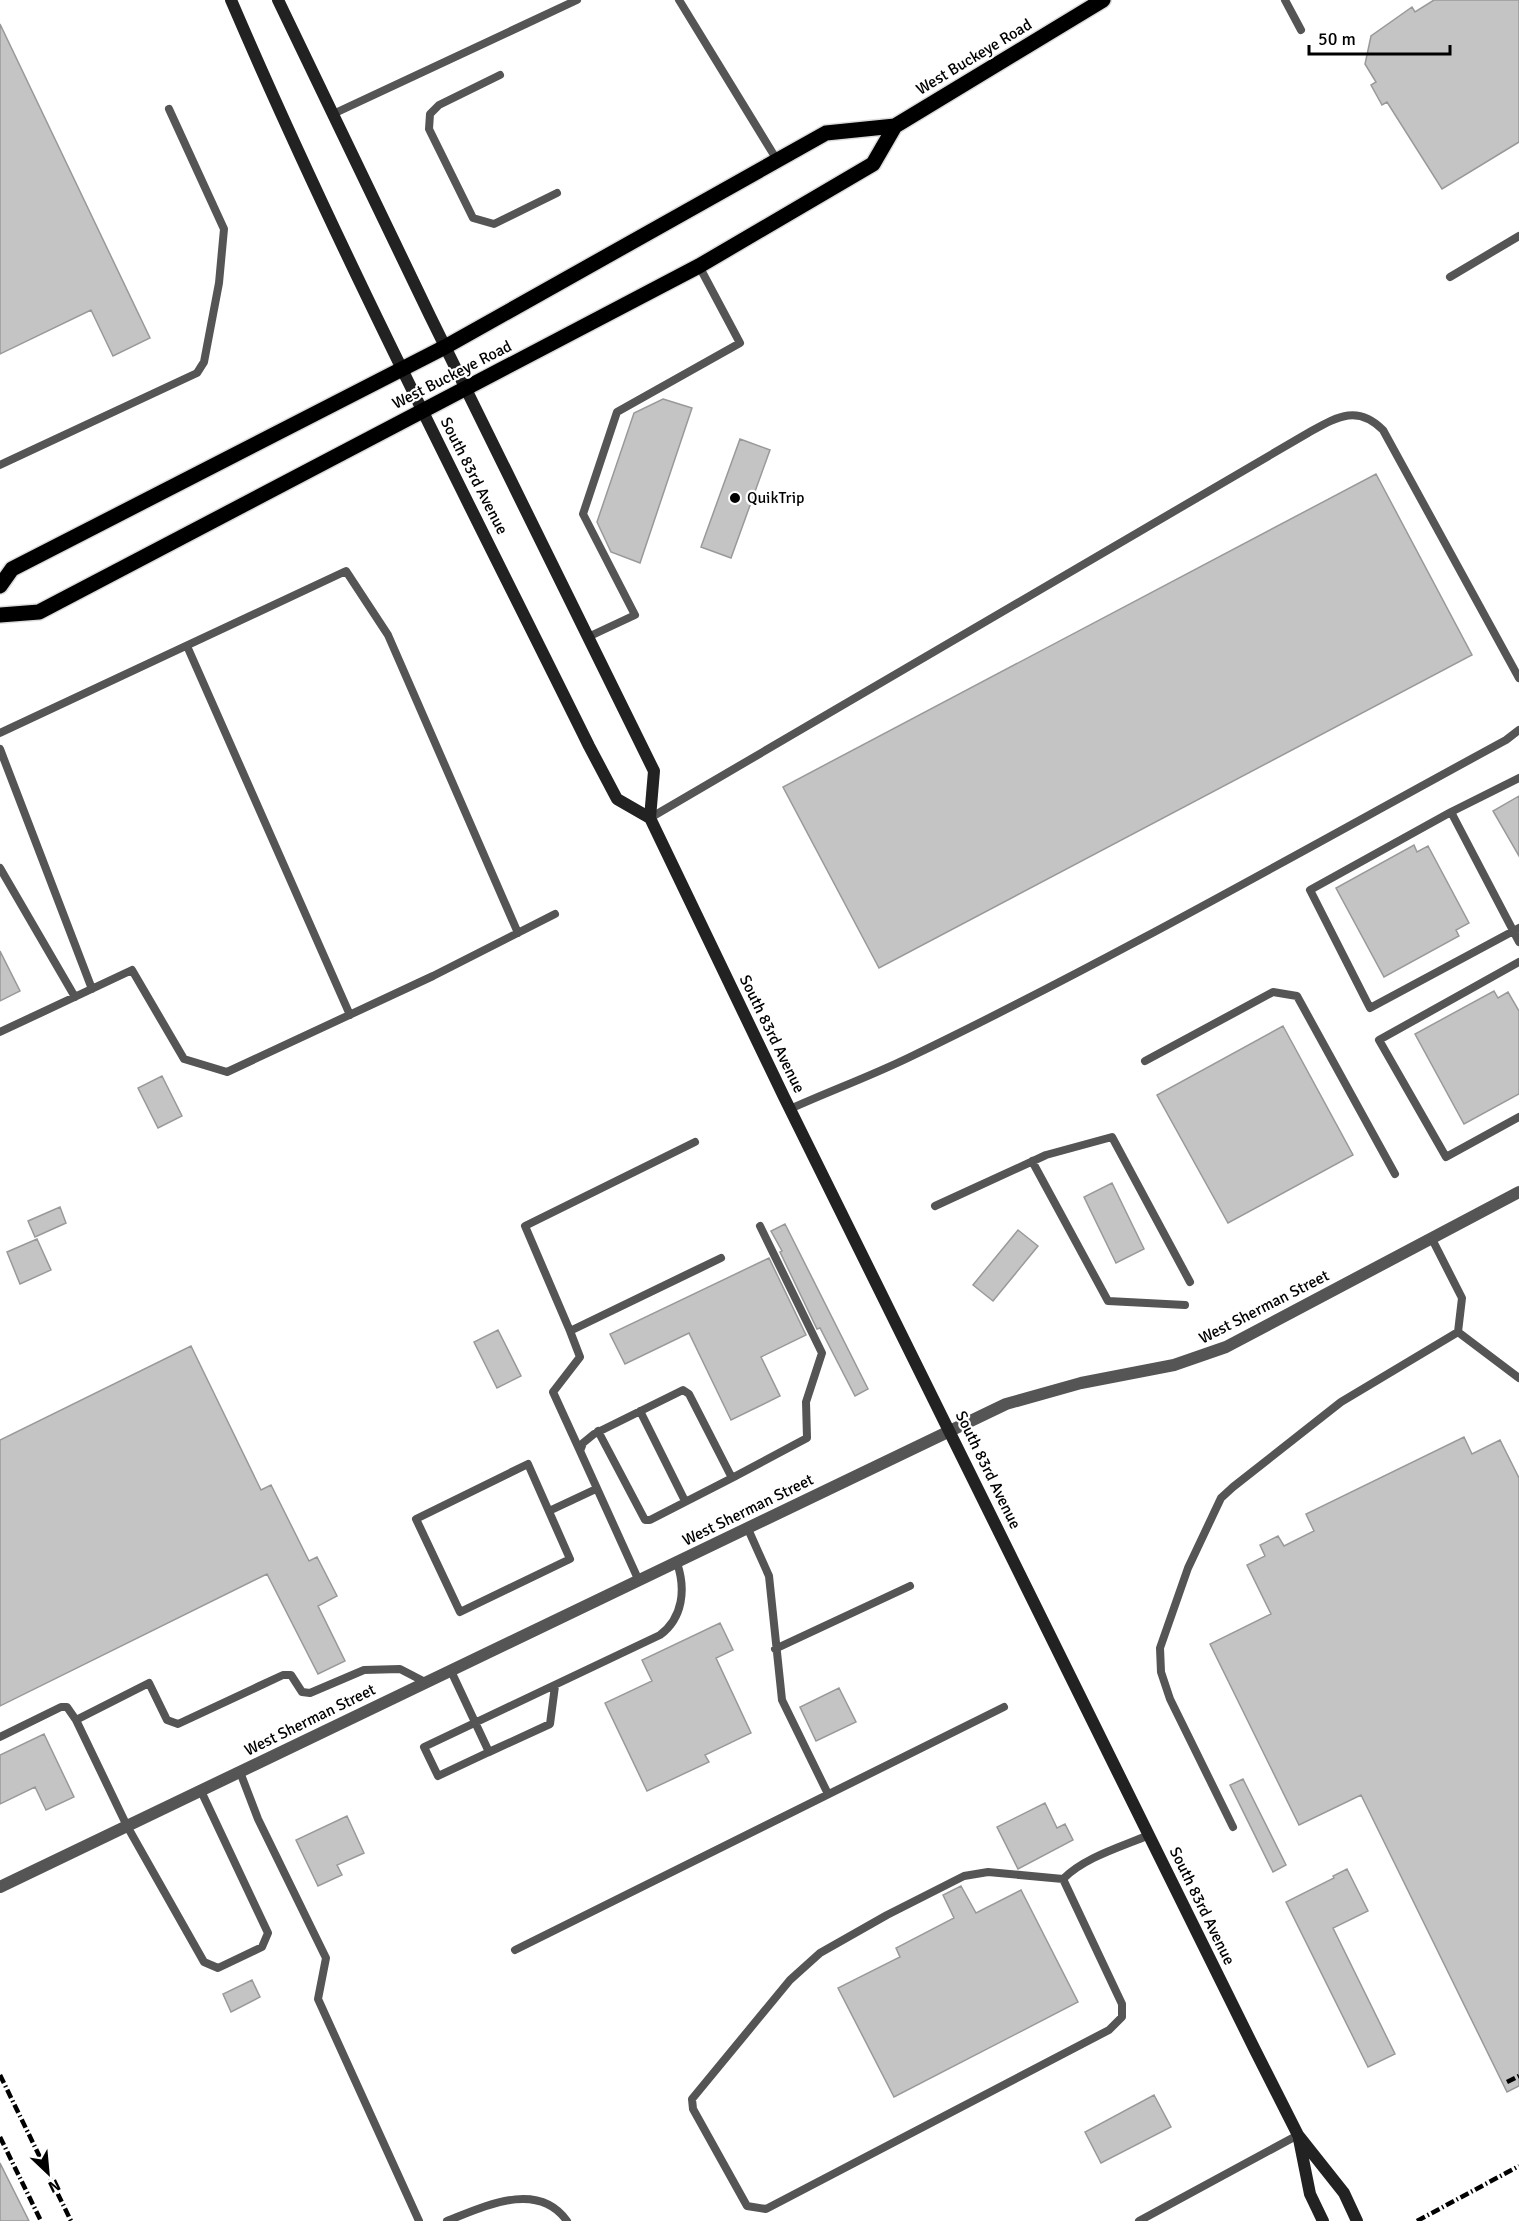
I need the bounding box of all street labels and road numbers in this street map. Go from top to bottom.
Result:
street label: West Buckeye Road [912,15,1036,99]
street label: West Buckeye Road [389,336,515,414]
street label: South 83rd Avenue [436,414,512,538]
street label: South 83rd Avenue [735,972,809,1096]
street label: West Sherman Street [1196,1265,1333,1348]
street label: South 83rd Avenue [951,1408,1025,1532]
street label: West Sherman Street [679,1469,817,1550]
street label: West Sherman Street [241,1679,379,1760]
street label: South 83rd Avenue [1165,1844,1239,1968]

